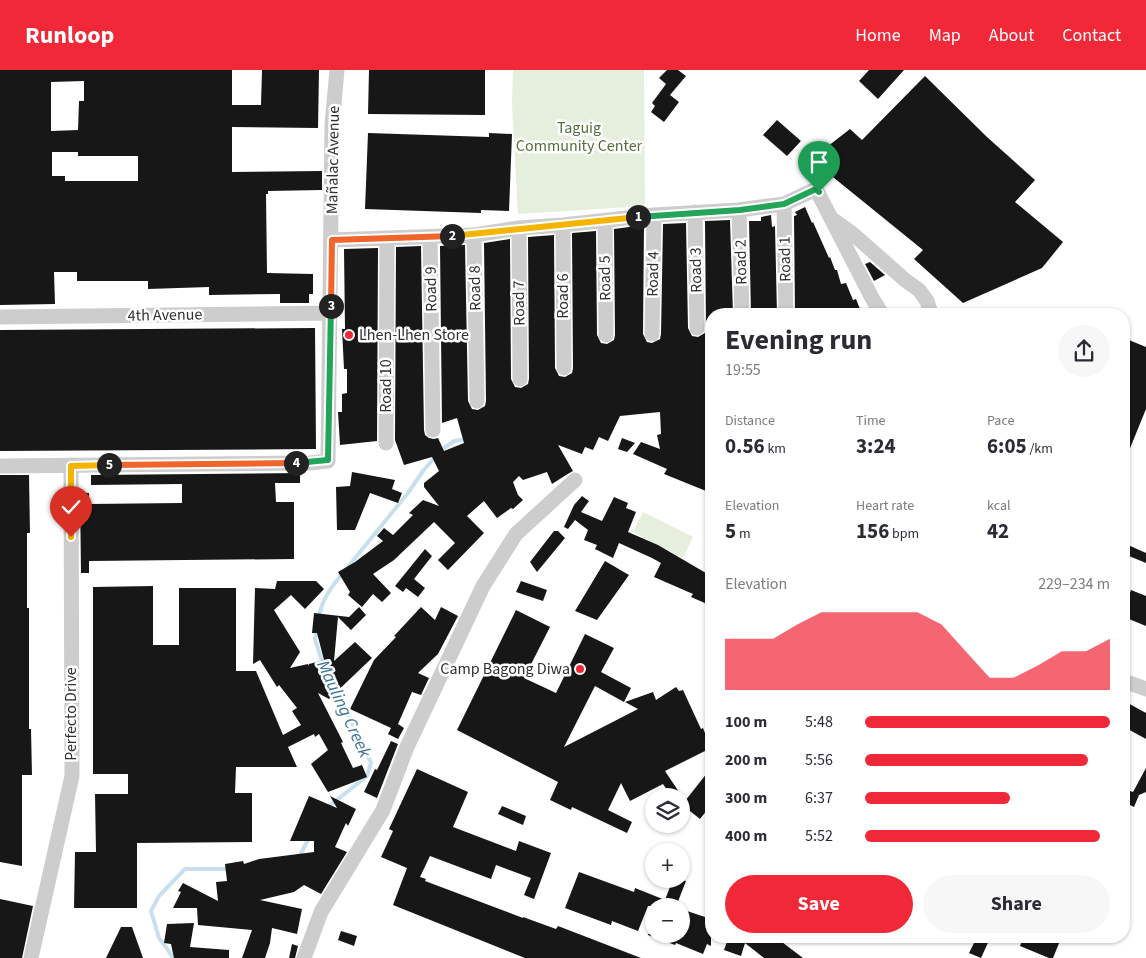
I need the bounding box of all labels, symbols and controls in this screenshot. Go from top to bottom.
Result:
text: Runloop [25,18,114,53]
text: Home [855,23,901,48]
text: Map [929,23,961,48]
text: About [989,23,1034,48]
text: Contact [1062,23,1121,48]
street label: Mañalac Avenue [321,106,345,214]
park label: Taguig Community Center [516,117,643,157]
pin [798,141,840,192]
icon: arrive [805,148,833,176]
pin: 1 [626,204,650,230]
text: 1 [635,207,642,227]
pin: 2 [440,224,464,248]
text: 2 [449,226,456,246]
street label: Road 1 [774,236,796,282]
street label: Road 2 [730,239,752,285]
street label: Road 3 [685,247,707,293]
street label: Road 4 [642,251,664,297]
street label: Road 5 [594,255,616,301]
street label: Road 8 [464,265,486,311]
street label: Road 9 [420,266,442,312]
street label: Road 6 [552,273,574,319]
street label: Road 7 [508,280,530,326]
pin: 3 [318,294,344,318]
text: 3 [328,296,335,316]
street label: 4th Avenue [128,303,203,327]
text: Evening run [725,320,872,360]
place label: Lhen-Lhen Store [359,324,469,346]
button: share [1058,325,1110,377]
marker: Lhen-Lhen Store [343,329,355,341]
street label: Road 10 [375,359,397,413]
text: 19:55 [725,359,761,381]
text: Distance [725,411,775,431]
text: Time [856,411,886,431]
text: Pace [987,411,1014,431]
text: 0.56 [725,431,765,461]
text: 3:24 [856,431,896,461]
text: 6:05 [987,431,1027,461]
text: km [765,439,786,459]
text: /km [1027,439,1053,459]
pin: 4 [284,450,308,476]
pin: 5 [96,452,122,478]
text: 4 [293,453,300,473]
text: 5 [106,455,113,475]
pin [50,486,92,537]
icon: check [57,493,85,521]
text: Elevation [725,496,780,516]
text: Heart rate [856,496,914,516]
text: kcal [987,496,1011,516]
text: 5 [725,516,736,546]
text: 156 [856,516,889,546]
text: 42 [987,516,1009,546]
text: m [736,524,751,544]
text: bpm [889,524,919,544]
text: Elevation [725,573,787,595]
text: 229–234 m [1038,573,1110,595]
water label: Mauling Creek [311,656,378,762]
place label: Camp Bagong Diwa [440,658,570,680]
marker: Camp Bagong Diwa [574,663,586,675]
street label: Perfecto Drive [60,667,82,761]
text: 100 m [725,711,767,733]
text: 5:48 [805,711,833,733]
text: 200 m [725,749,767,771]
text: 5:56 [805,749,833,771]
text: 300 m [725,787,767,809]
text: 6:37 [805,787,833,809]
map controls [645,788,690,943]
button: layers [645,788,690,833]
text: 400 m [725,825,767,847]
text: 5:52 [805,825,833,847]
button: + [645,843,690,888]
button: Save [725,875,913,933]
button: Share [923,875,1110,933]
button: − [645,898,690,943]

